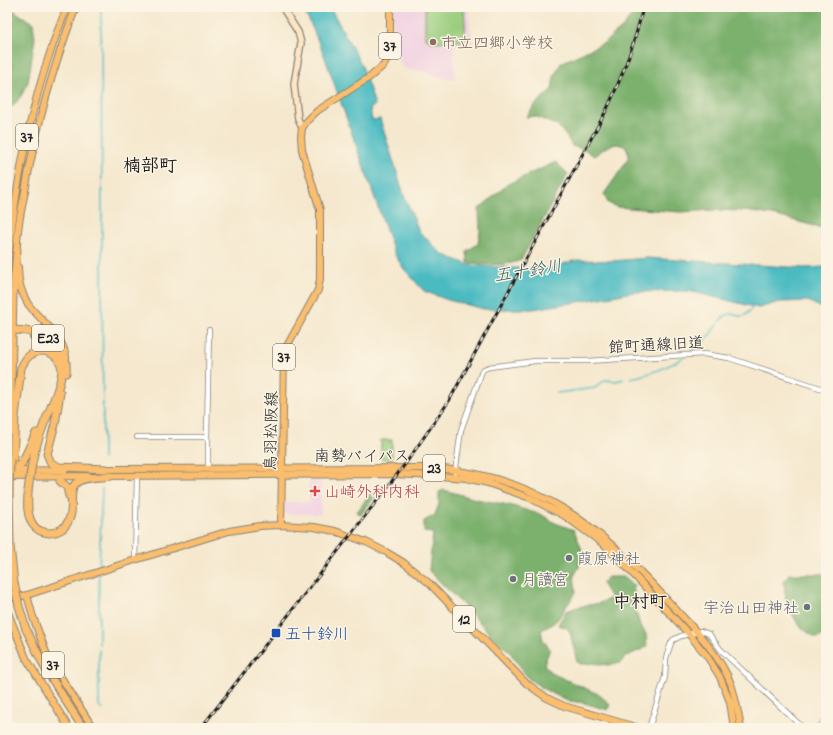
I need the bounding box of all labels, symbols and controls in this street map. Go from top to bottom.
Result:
place label: 市立四郷小学校 [441,32,553,56]
road number: 37 [379,33,401,59]
marker: 市立四郷小学校 [428,37,438,47]
road number: 37 [16,124,38,150]
district label: 楠部町 [123,154,177,180]
water label: 五十鈴川 [493,254,564,289]
road number: E23 [32,325,64,351]
street label: 館町通線旧道 [608,332,705,360]
road number: 37 [273,344,295,370]
street label: 鳥羽松阪線 [259,391,285,471]
street label: 南勢バイパス [314,445,410,469]
road number: 23 [423,455,445,481]
place label: 山崎外科内科 [324,481,420,505]
marker: 山崎外科内科 [309,485,321,497]
place label: 葭原神社 [577,548,641,572]
marker: 葭原神社 [564,553,574,563]
place label: 月讀宮 [521,569,569,593]
marker: 月讀宮 [508,574,518,584]
district label: 中村町 [613,590,667,616]
place label: 宇治山田神社 [703,597,799,621]
marker: 宇治山田神社 [802,602,812,612]
road number: 12 [453,606,475,632]
place label: 五十鈴川 [285,623,349,647]
marker: 五十鈴川 [270,627,282,639]
road number: 37 [42,652,64,678]

